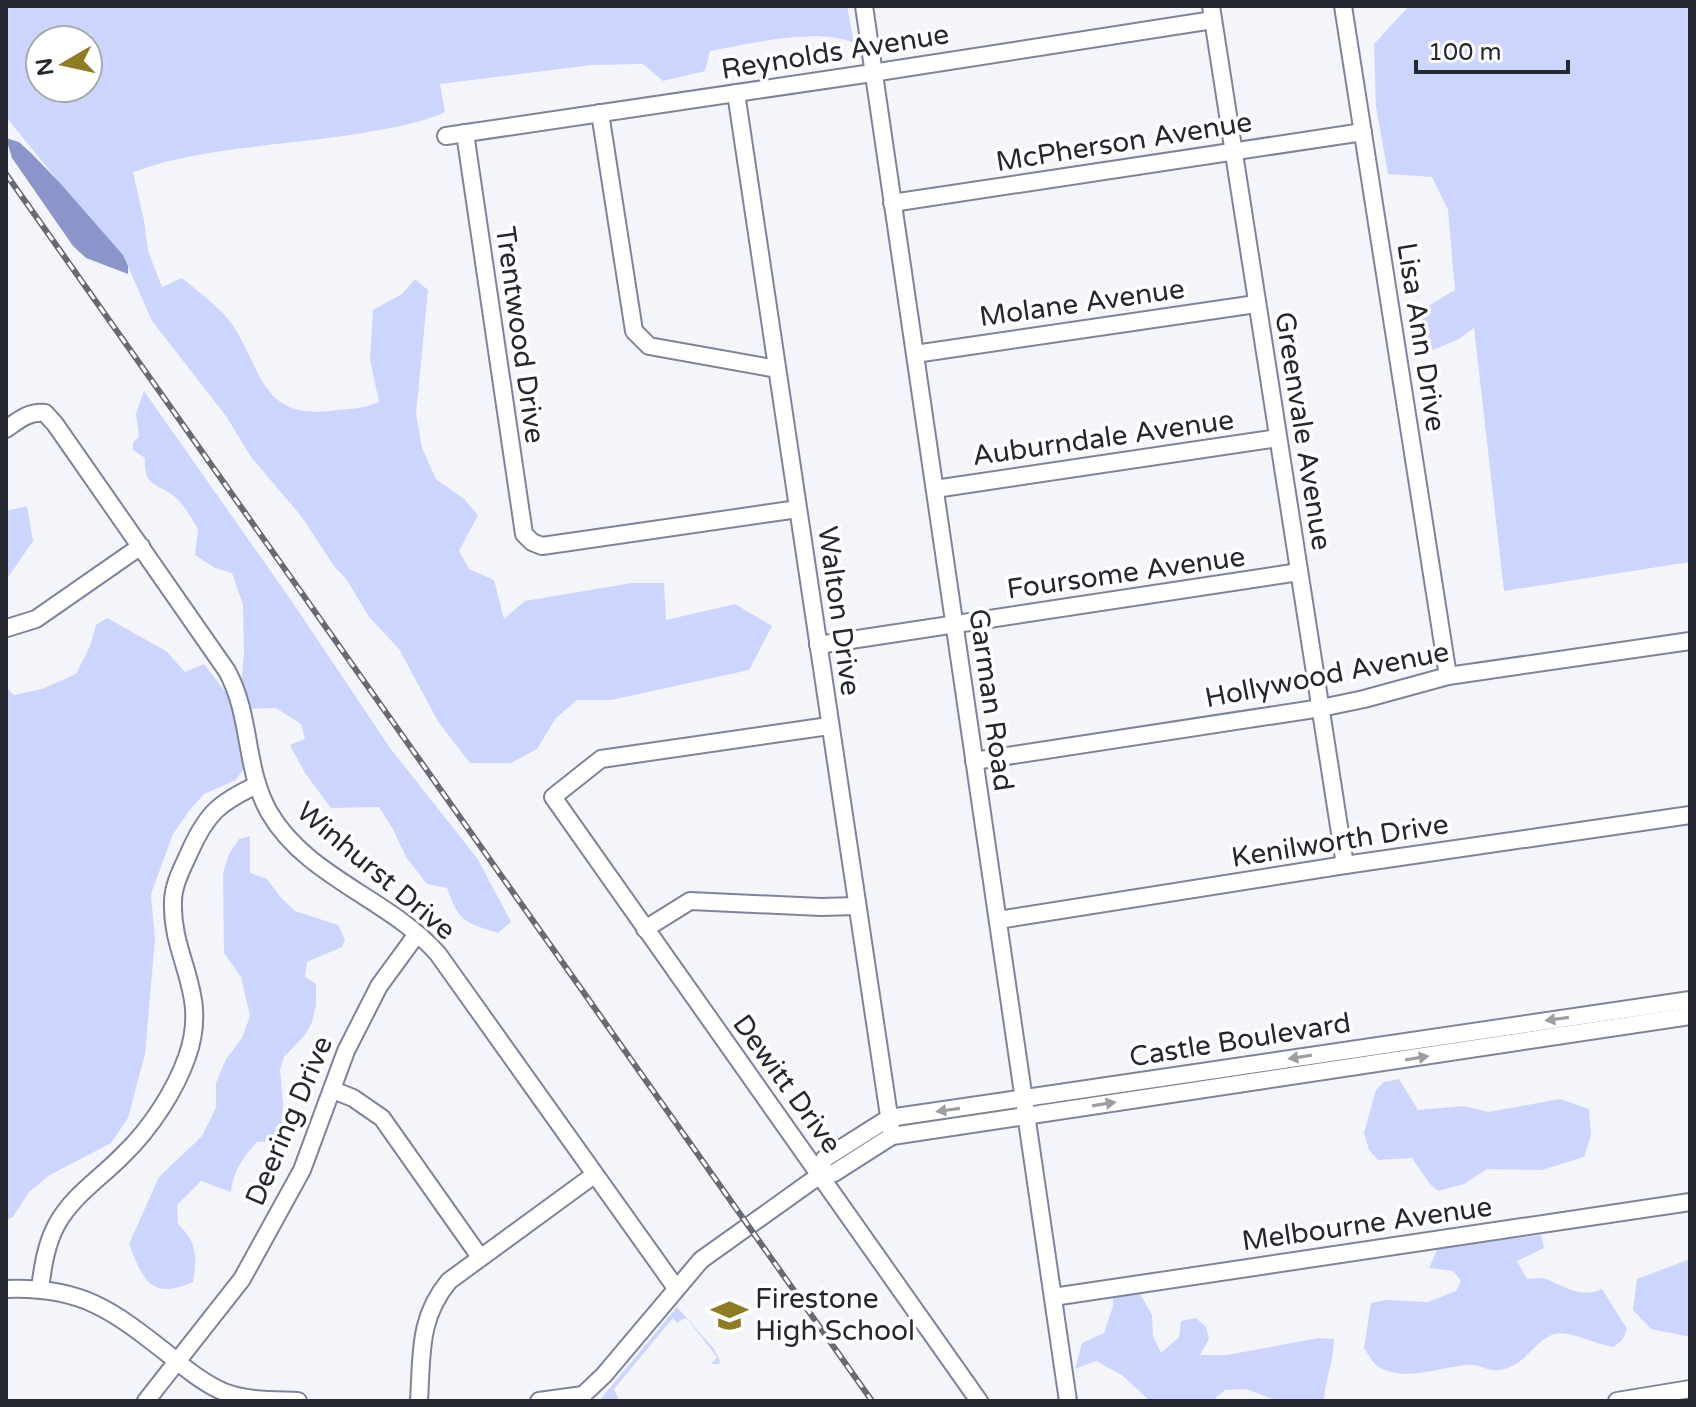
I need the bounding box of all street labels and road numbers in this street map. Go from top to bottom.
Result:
street label: Reynolds Avenue [719,17,951,87]
street label: McPherson Avenue [993,105,1255,179]
street label: Trentwood Drive [488,224,552,446]
street label: Lisa Ann Drive [1389,240,1453,434]
street label: Molane Avenue [977,272,1187,334]
street label: Greenvale Avenue [1267,309,1339,553]
street label: Auburndale Avenue [970,403,1236,473]
street label: Walton Drive [810,524,868,698]
street label: Foursome Avenue [1005,539,1247,607]
street label: Garman Road [961,607,1021,793]
street label: Hollywood Avenue [1202,635,1452,715]
street label: Winhurst Drive [290,795,462,947]
street label: Kenilworth Drive [1229,807,1451,875]
street label: Castle Boulevard [1127,1006,1353,1074]
street label: Dewitt Drive [725,1008,849,1160]
street label: Deering Drive [238,1031,340,1211]
street label: Melbourne Avenue [1240,1190,1494,1258]

